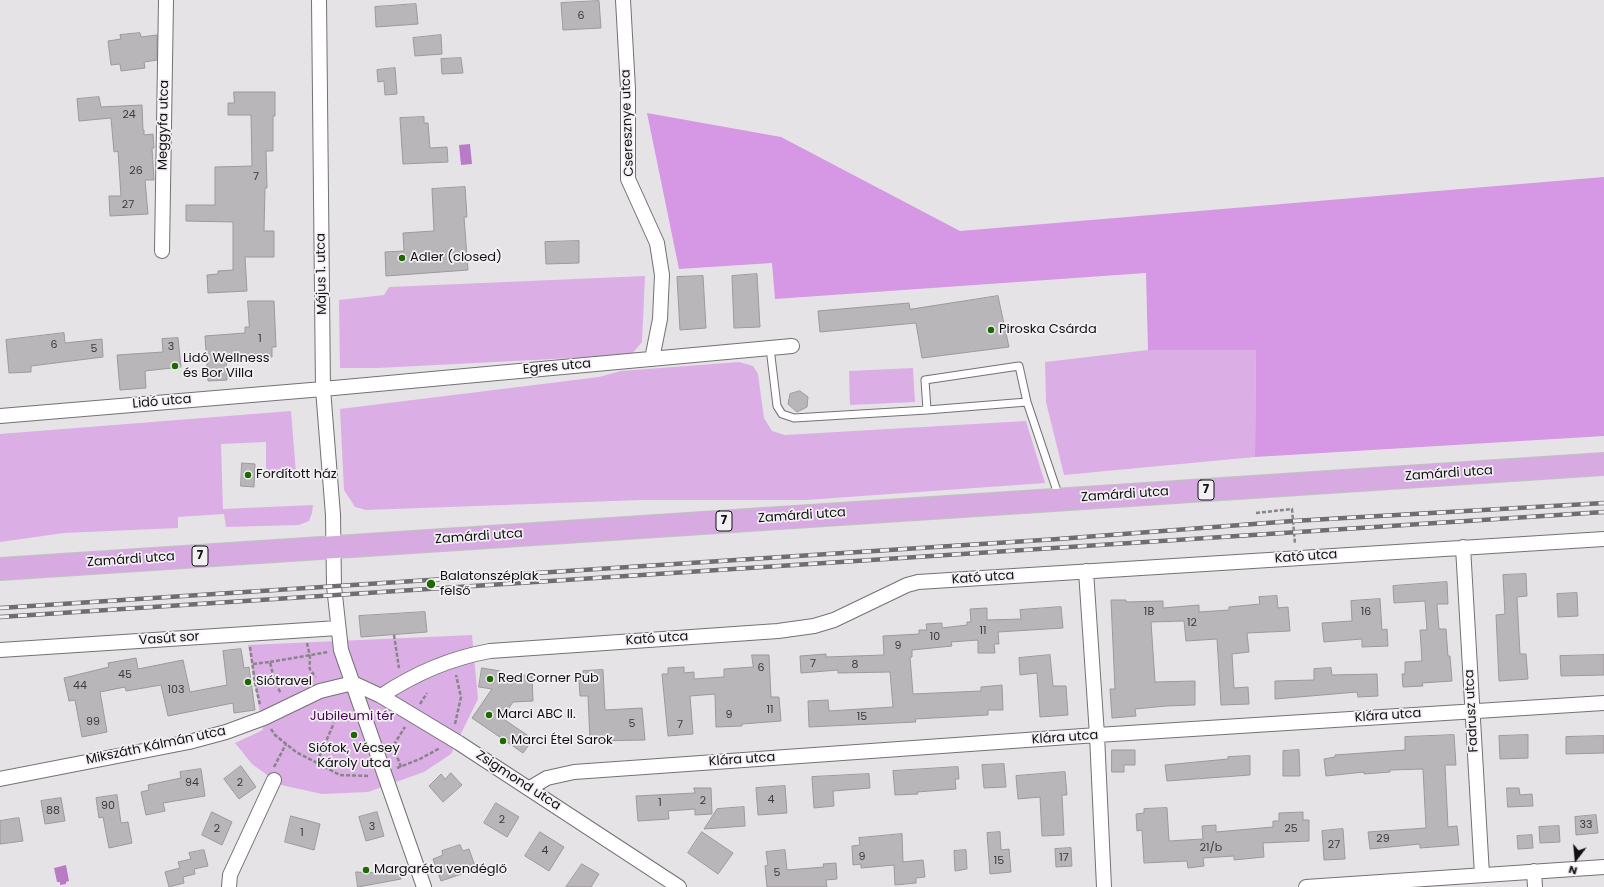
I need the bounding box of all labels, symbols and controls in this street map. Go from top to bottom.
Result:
house number: 6 [578,9,584,23]
street label: Cseresznye utca [618,69,638,177]
street label: Meggyfa utca [155,80,173,170]
house number: 24 [122,108,136,122]
house number: 26 [129,164,143,178]
house number: 7 [253,170,259,184]
house number: 27 [122,198,134,212]
street label: Május 1. utca [313,233,331,315]
place label: Adler (closed) [410,250,502,266]
marker: Adler (closed) [397,253,407,263]
place label: Piroska Csárda [999,322,1097,338]
marker: Piroska Csárda [986,325,996,335]
house number: 1 [258,332,262,346]
house number: 6 [51,338,57,352]
house number: 3 [168,340,174,354]
house number: 5 [91,342,97,356]
place label: Lidó Wellness és Bor Villa [183,351,269,382]
street label: Egres utca [522,356,592,378]
marker: Lidó Wellness és Bor Villa [170,361,180,371]
street label: Lidó utca [132,392,192,412]
street label: Zamárdi utca [1405,463,1493,485]
place label: Fordított ház [256,467,337,483]
marker: Fordított ház [243,470,253,480]
road number: 7 [1198,480,1214,500]
street label: Zamárdi utca [1081,484,1169,506]
street label: Zamárdi utca [758,505,846,527]
road number: 7 [716,511,732,531]
street label: Zamárdi utca [435,526,523,548]
road number: 7 [192,546,208,566]
street label: Kató utca [1274,547,1338,567]
street label: Zamárdi utca [87,549,175,571]
street label: Kató utca [951,568,1015,588]
place label: Balatonszéplak felső [440,569,538,600]
marker: Balatonszéplak felső [425,578,437,590]
house number: 1B [1144,605,1154,619]
house number: 16 [1361,605,1371,619]
house number: 12 [1187,616,1197,630]
house number: 11 [979,624,987,638]
street label: Vasút sor [138,629,200,649]
street label: Kató utca [625,629,689,649]
house number: 10 [930,630,940,644]
house number: 9 [895,639,901,653]
house number: 7 [810,657,816,671]
house number: 8 [852,658,858,672]
house number: 6 [758,661,764,675]
house number: 45 [118,668,132,682]
street label: Fadrusz utca [1462,669,1482,753]
place label: Red Corner Pub [498,671,599,687]
place label: Siótravel [256,674,312,690]
marker: Red Corner Pub [485,674,495,684]
marker: Siótravel [243,677,253,687]
house number: 44 [73,679,87,693]
house number: 103 [168,683,184,697]
house number: 11 [766,703,774,717]
street label: Klára utca [1354,706,1422,726]
place label: Marci ABC II. [497,707,576,723]
house number: 9 [726,708,732,722]
park label: Jubileumi tér [310,709,394,725]
marker: Marci ABC II. [484,710,494,720]
house number: 15 [857,710,867,724]
house number: 99 [86,715,100,729]
house number: 5 [629,717,635,731]
house number: 7 [677,718,683,732]
street label: Mikszáth Kálmán utca [85,724,227,768]
street label: Klára utca [1031,728,1099,748]
marker: Siófok, Vécsey Károly utca [349,730,359,740]
place label: Marci Étel Sarok [511,733,613,749]
marker: Marci Étel Sarok [498,736,508,746]
place label: Siófok, Vécsey Károly utca [308,741,400,772]
street label: Zsigmond utca [473,748,563,814]
street label: Klára utca [708,750,776,770]
house number: 94 [185,776,199,790]
house number: 2 [237,776,243,790]
house number: 4 [768,793,774,807]
house number: 2 [700,794,706,808]
house number: 1 [658,796,662,810]
house number: 90 [101,799,115,813]
house number: 88 [46,804,60,818]
house number: 2 [499,813,505,827]
house number: 33 [1580,818,1592,832]
house number: 3 [369,820,375,834]
house number: 2 [214,822,220,836]
house number: 25 [1284,822,1298,836]
house number: 1 [300,826,304,840]
house number: 29 [1376,832,1390,846]
house number: 27 [1328,838,1340,852]
north arrow [1556,839,1596,879]
house number: 21/b [1200,841,1222,855]
house number: 4 [542,844,548,858]
house number: 9 [859,850,865,864]
house number: 17 [1059,851,1069,865]
house number: 15 [994,854,1004,868]
place label: Margaréta vendéglő [374,862,507,878]
text: N [1567,862,1579,879]
marker: Margaréta vendéglő [361,865,371,875]
house number: 5 [774,866,780,880]

